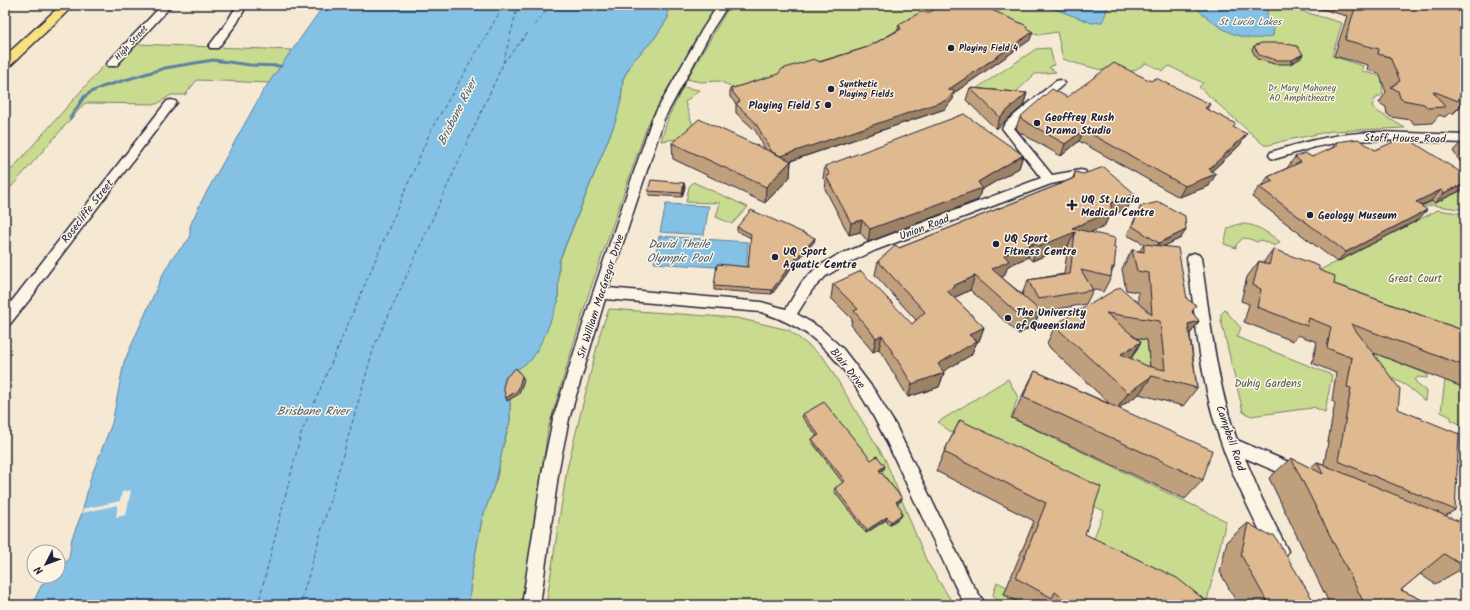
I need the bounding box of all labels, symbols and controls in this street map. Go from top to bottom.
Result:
water label: St Lucia Lakes [1219,14,1283,30]
street label: High Street [111,22,152,64]
place label: Playing Field 4 [959,41,1018,56]
marker: Playing Field 4 [946,43,956,53]
water label: Brisbane River [433,73,484,149]
place label: Synthetic Playing Fields [839,77,895,102]
park label: Dr Mary Mahoney AO Amphitheatre [1268,81,1337,106]
marker: Synthetic Playing Fields [826,84,836,94]
place label: Playing Field 5 [748,97,821,115]
marker: Playing Field 5 [823,100,833,110]
place label: Geoffrey Rush Drama Studio [1045,109,1114,140]
marker: Geoffrey Rush Drama Studio [1032,118,1042,128]
street label: Staff House Road [1364,129,1446,149]
street label: Rosecliffe Street [57,175,119,247]
place label: UQ St Lucia Medical Centre [1081,191,1155,222]
marker: UQ St Lucia Medical Centre [1066,199,1078,211]
place label: Geology Museum [1318,207,1397,225]
street label: Union Road [897,210,953,246]
marker: Geology Museum [1305,210,1315,220]
place label: UQ Sport Fitness Centre [1004,230,1077,261]
street label: Sir William MacGregor Drive [572,232,630,361]
water label: David Theile Olympic Pool [647,235,713,268]
marker: UQ Sport Fitness Centre [991,239,1001,249]
place label: UQ Sport Aquatic Centre [783,243,857,274]
marker: UQ Sport Aquatic Centre [770,252,780,262]
park label: Great Court [1388,270,1443,288]
place label: The University of Queensland [1016,304,1086,335]
marker: The University of Queensland [1003,313,1013,323]
street label: Blair Drive [825,344,869,393]
park label: Duhig Gardens [1234,375,1302,393]
water label: Brisbane River [277,402,352,421]
street label: Campbell Road [1210,403,1250,474]
north arrow [26,544,66,584]
text: N [30,561,48,579]

